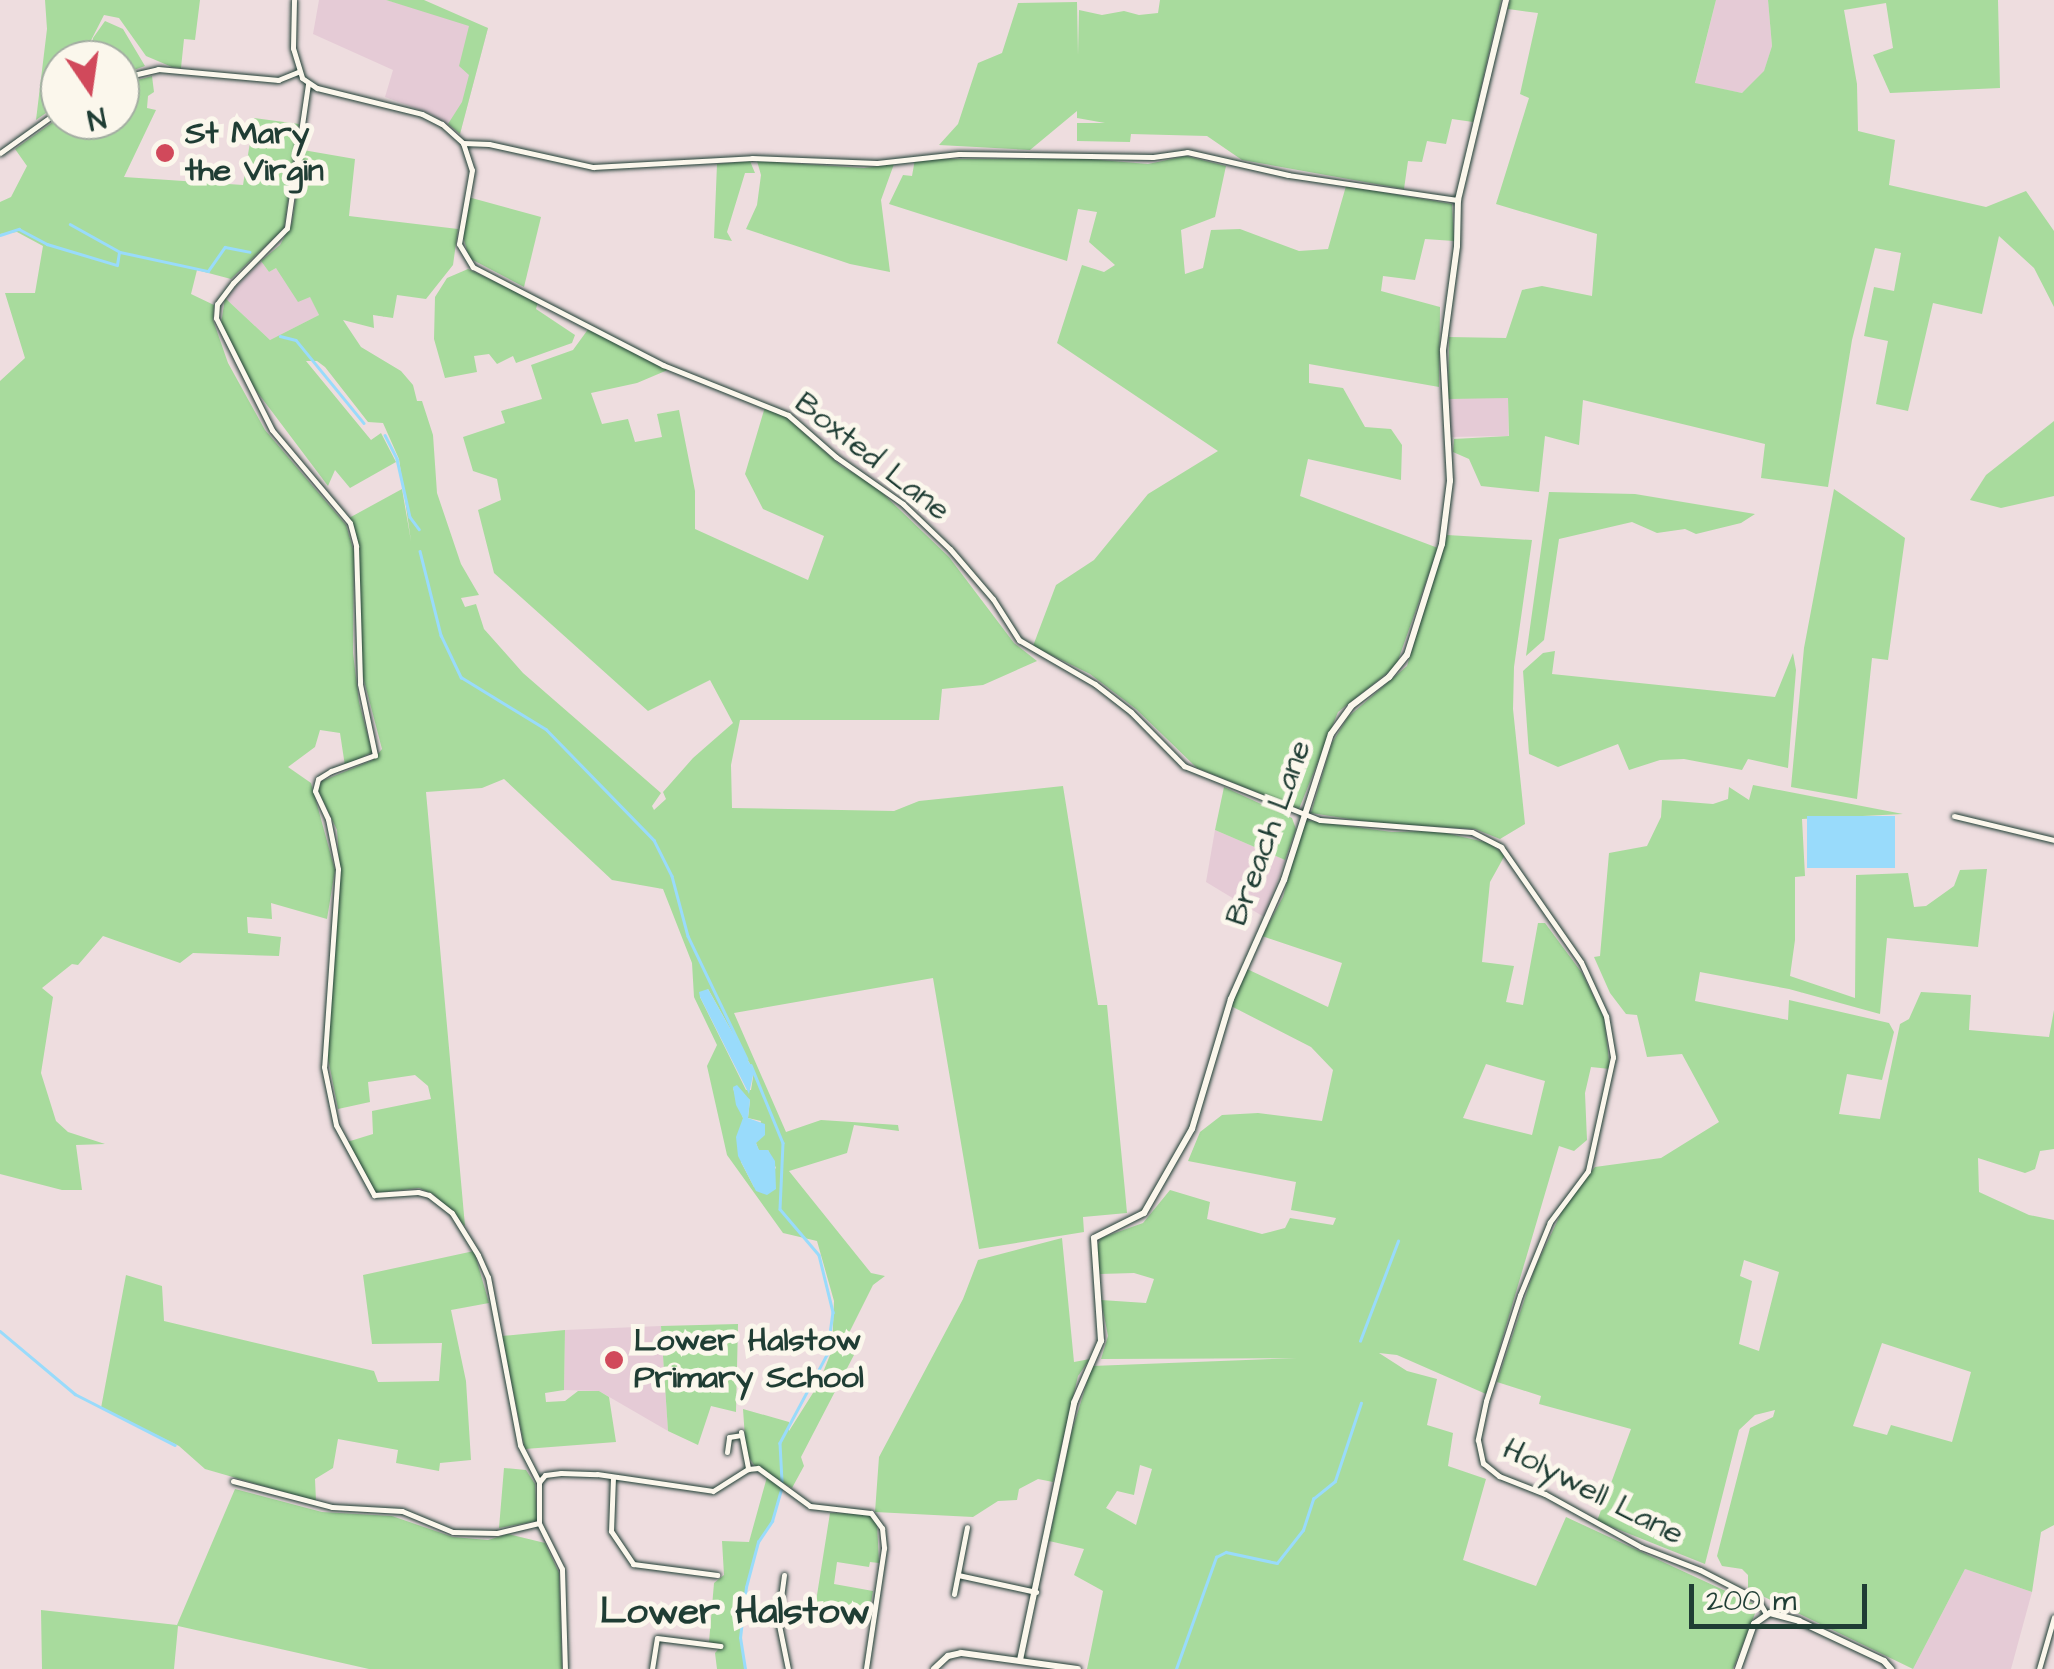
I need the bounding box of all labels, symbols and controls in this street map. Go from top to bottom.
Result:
north arrow [40,40,140,140]
text: N [83,97,109,139]
place label: St Mary the Virgin [185,116,324,191]
marker: St Mary the Virgin [154,142,176,164]
street label: Boxted Lane [786,384,958,530]
street label: Breach Lane [1218,735,1320,931]
place label: Lower Halstow Primary School [634,1323,864,1398]
marker: Lower Halstow Primary School [603,1349,625,1371]
street label: Holywell Lane [1496,1430,1690,1554]
scale bar [1694,1564,1872,1626]
text: 200 m [1706,1580,1796,1622]
district label: Lower Halstow [600,1590,870,1636]

